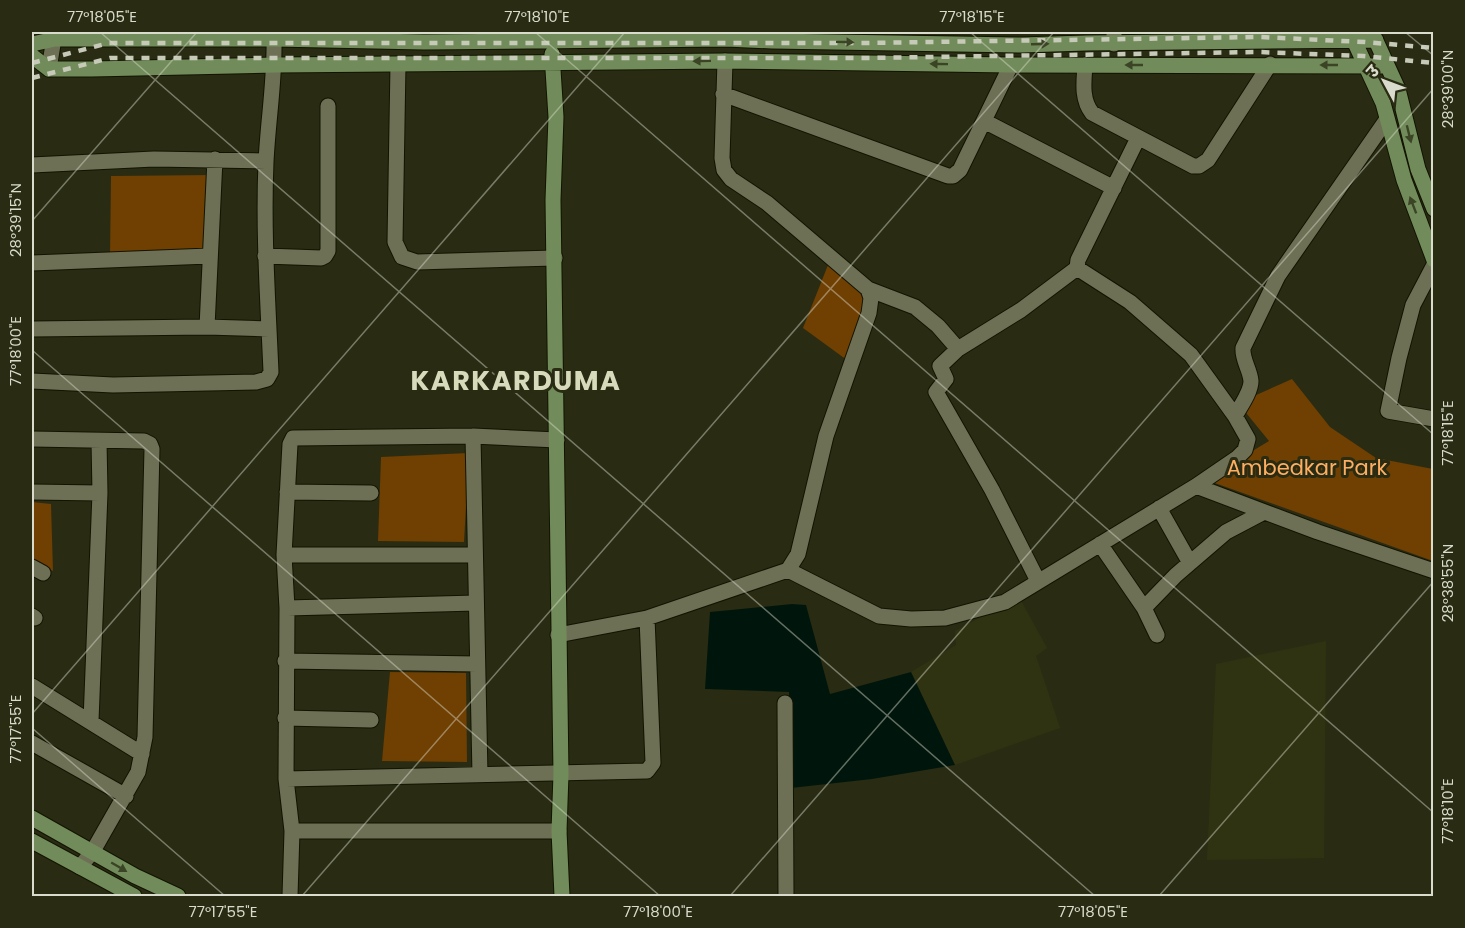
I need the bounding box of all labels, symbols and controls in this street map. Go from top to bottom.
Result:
text: 77°18'05"E [67,6,137,27]
text: 77°18'10"E [504,6,570,27]
text: 77°18'15"E [939,6,1005,27]
one-way arrow [836,38,855,47]
one-way arrow [1031,40,1050,49]
text: 28°39'00"N [1437,50,1458,128]
north arrow [1354,51,1414,111]
one-way arrow [692,57,711,66]
one-way arrow [929,59,948,69]
one-way arrow [1124,60,1143,70]
one-way arrow [1319,60,1338,70]
text: उ [1361,60,1385,83]
one-way arrow [1405,125,1415,143]
text: 28°39'15"N [5,183,26,257]
one-way arrow [1408,196,1417,214]
text: 77°18'00"E [5,316,26,386]
district label: KARKARDUMA [411,362,622,399]
text: 77°18'15"E [1437,400,1458,466]
park label: Ambedkar Park [1227,453,1388,482]
text: 28°38'55"N [1437,544,1458,622]
text: 77°17'55"E [5,695,26,763]
text: 77°18'10"E [1437,778,1458,844]
one-way arrow [111,861,127,872]
text: 77°17'55"E [189,901,257,922]
text: 77°18'00"E [623,901,693,922]
text: 77°18'05"E [1058,901,1128,922]

